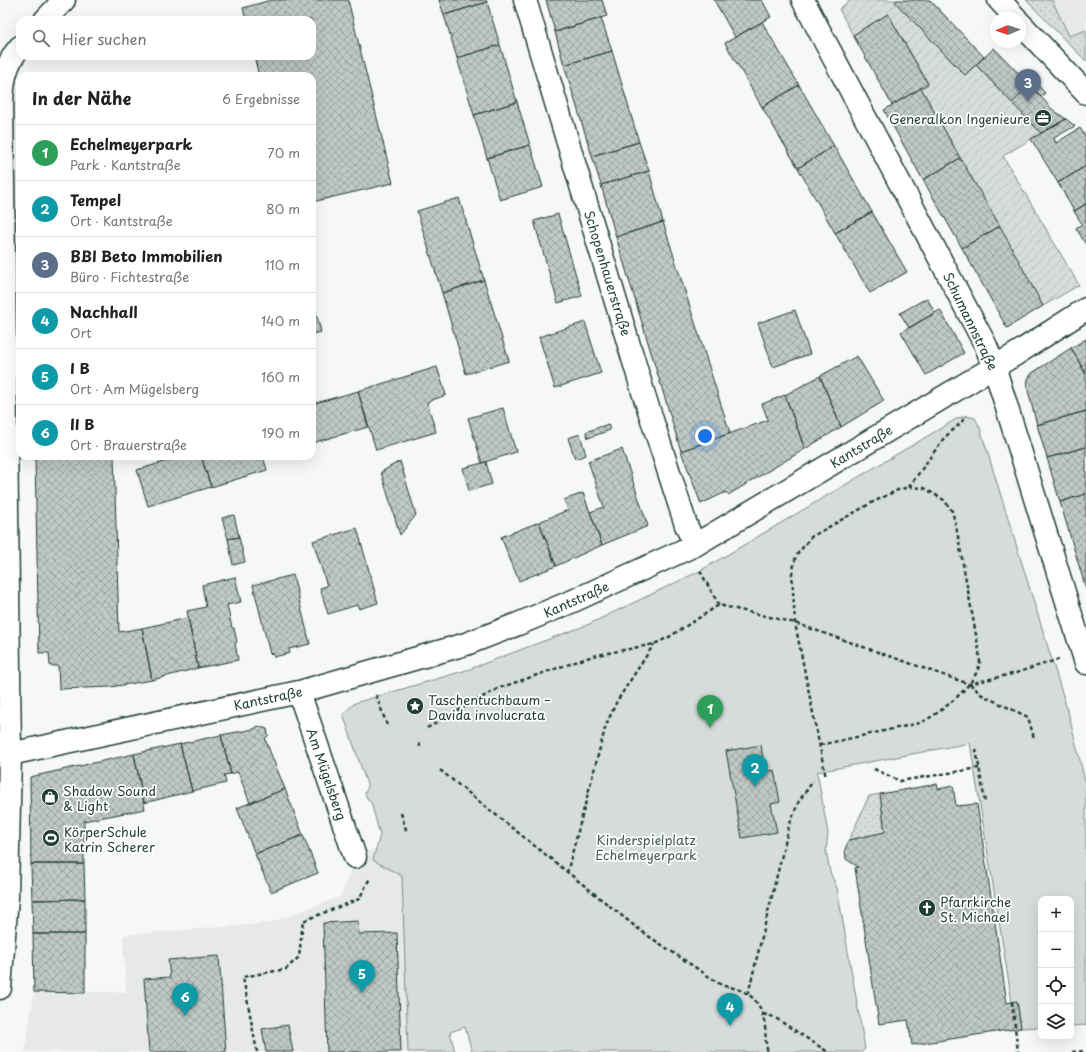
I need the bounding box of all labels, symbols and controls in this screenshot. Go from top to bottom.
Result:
north arrow [990,12,1026,48]
search box [16,16,316,60]
icon: search [30,27,52,49]
text: Hier suchen [62,27,147,50]
pin: 3 [1015,69,1041,102]
text: In der Nähe [32,85,131,111]
text: 6 Ergebnisse [222,89,300,108]
office icon: Generalkon Ingenieure [1033,108,1053,128]
place label: Generalkon Ingenieure [889,109,1030,128]
text: Echelmeyerpark [70,132,193,155]
text: 1 [42,143,48,162]
text: 70 m [267,143,300,162]
text: Park · Kantstraße [70,155,181,174]
text: Tempel [70,188,121,211]
text: 2 [40,199,50,218]
text: 80 m [266,199,300,218]
street label: Schopenhauerstraße [580,208,636,338]
text: Ort · Kantstraße [70,211,173,230]
text: BBI Beto Immobilien [70,244,223,267]
text: 3 [41,255,49,274]
text: 110 m [265,255,300,274]
text: Büro · Fichtestraße [70,267,189,286]
street label: Schumannstraße [939,269,1003,373]
text: Nachhall [70,300,138,323]
text: 4 [41,311,49,330]
text: 140 m [261,311,300,330]
text: Ort [70,323,92,342]
text: I B [70,356,90,379]
text: 5 [41,367,49,386]
text: 160 m [261,367,300,386]
text: Ort · Am Mügelsberg [70,379,199,398]
text: II B [70,412,95,435]
street label: Kantstraße [826,420,896,472]
text: 6 [40,423,50,442]
text: 190 m [261,423,300,442]
your location [695,426,715,446]
text: Ort · Brauerstraße [70,435,187,454]
street label: Kantstraße [540,576,612,622]
street label: Kantstraße [232,681,304,715]
place label: Taschentuchbaum – Davida involucrata [428,690,551,724]
pin: 1 [697,695,723,728]
place icon: Taschentuchbaum – Davida involucrata [405,696,425,716]
street label: Am Mügelsberg [302,725,352,823]
pin: 2 [742,754,768,787]
place label: Shadow Sound & Light [63,781,156,815]
shop icon: Shadow Sound & Light [40,787,60,807]
place label: KörperSchule Katrin Scherer [64,822,156,856]
sports icon: KörperSchule Katrin Scherer [41,828,61,848]
park label: Kinderspielplatz Echelmeyerpark [595,830,697,864]
place label: Pfarrkirche St. Michael [940,892,1011,926]
map controls [1038,896,1074,1040]
button: + [1038,896,1074,932]
church icon: Pfarrkirche St. Michael [917,898,937,918]
button: − [1038,932,1074,968]
pin: 5 [349,960,375,993]
button: locate [1038,968,1074,1004]
pin: 6 [172,983,198,1016]
pin: 4 [717,993,743,1026]
button: layers [1038,1004,1074,1040]

